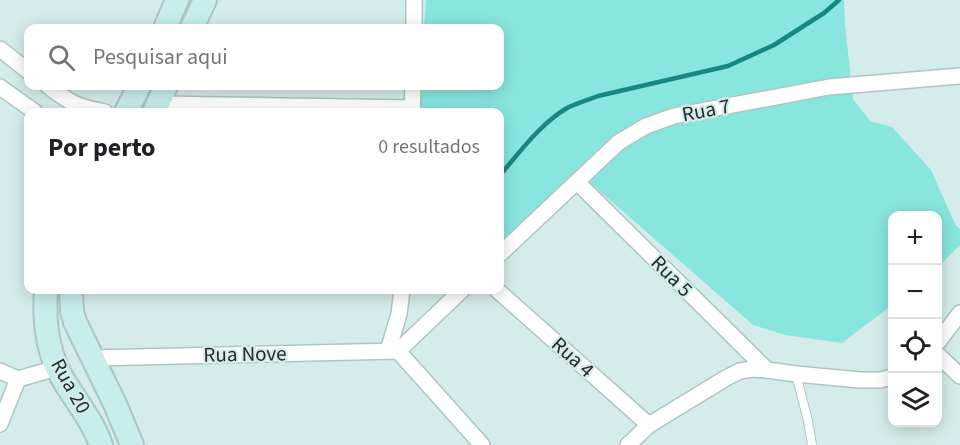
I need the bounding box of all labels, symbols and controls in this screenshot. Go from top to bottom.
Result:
search box [24,24,504,90]
icon: search [45,41,78,74]
text: Pesquisar aqui [93,41,228,73]
street label: Rua 7 [679,91,733,129]
text: Por perto [48,129,156,166]
text: 0 resultados [378,133,480,161]
map controls [888,211,942,427]
button: + [888,211,942,265]
street label: Rua 5 [644,248,700,304]
button: − [888,265,942,319]
button: locate [888,319,942,373]
street label: Rua 4 [545,330,601,384]
street label: Rua Nove [203,338,287,370]
street label: Rua 20 [44,353,98,419]
button: layers [888,373,942,427]

